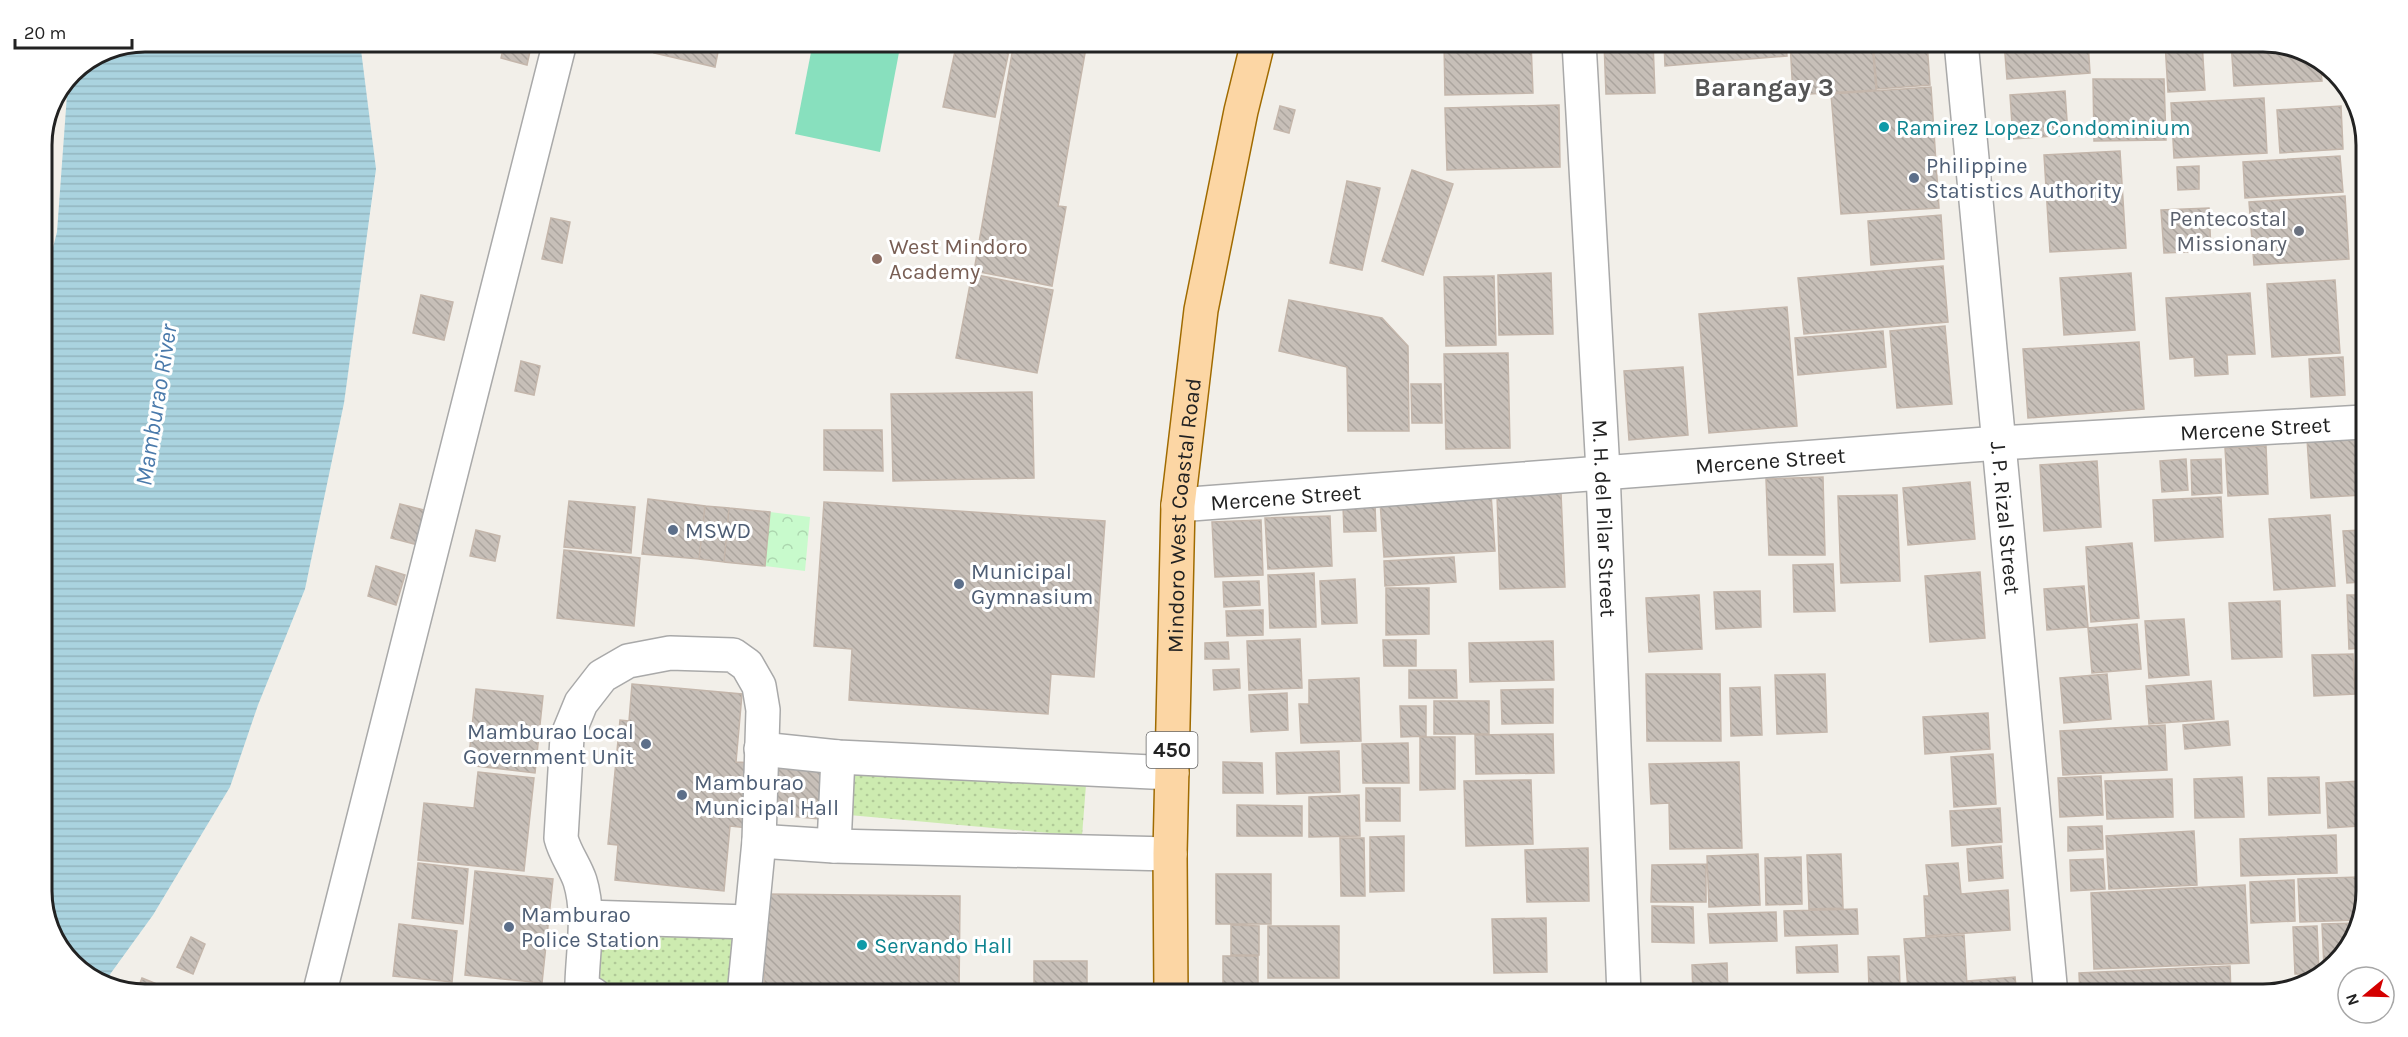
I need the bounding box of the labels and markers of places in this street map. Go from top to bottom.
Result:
place label: Ramirez Lopez Condominium [1896,115,2190,141]
marker: Ramirez Lopez Condominium [1877,120,1891,134]
place label: Philippine Statistics Authority [1926,153,2122,204]
marker: Philippine Statistics Authority [1907,171,1921,185]
place label: Pentecostal Missionary [2169,206,2287,257]
marker: Pentecostal Missionary [2292,224,2306,238]
place label: West Mindoro Academy [889,234,1028,285]
marker: West Mindoro Academy [870,252,884,266]
place label: MSWD [685,518,751,544]
marker: MSWD [666,523,680,537]
place label: Municipal Gymnasium [971,559,1093,610]
marker: Municipal Gymnasium [952,577,966,591]
place label: Mamburao Local Government Unit [463,719,634,770]
marker: Mamburao Local Government Unit [639,737,653,751]
place label: Mamburao Municipal Hall [694,770,839,821]
marker: Mamburao Municipal Hall [675,788,689,802]
place label: Mamburao Police Station [521,902,660,953]
marker: Mamburao Police Station [502,920,516,934]
place label: Servando Hall [874,933,1012,959]
marker: Servando Hall [855,938,869,952]

